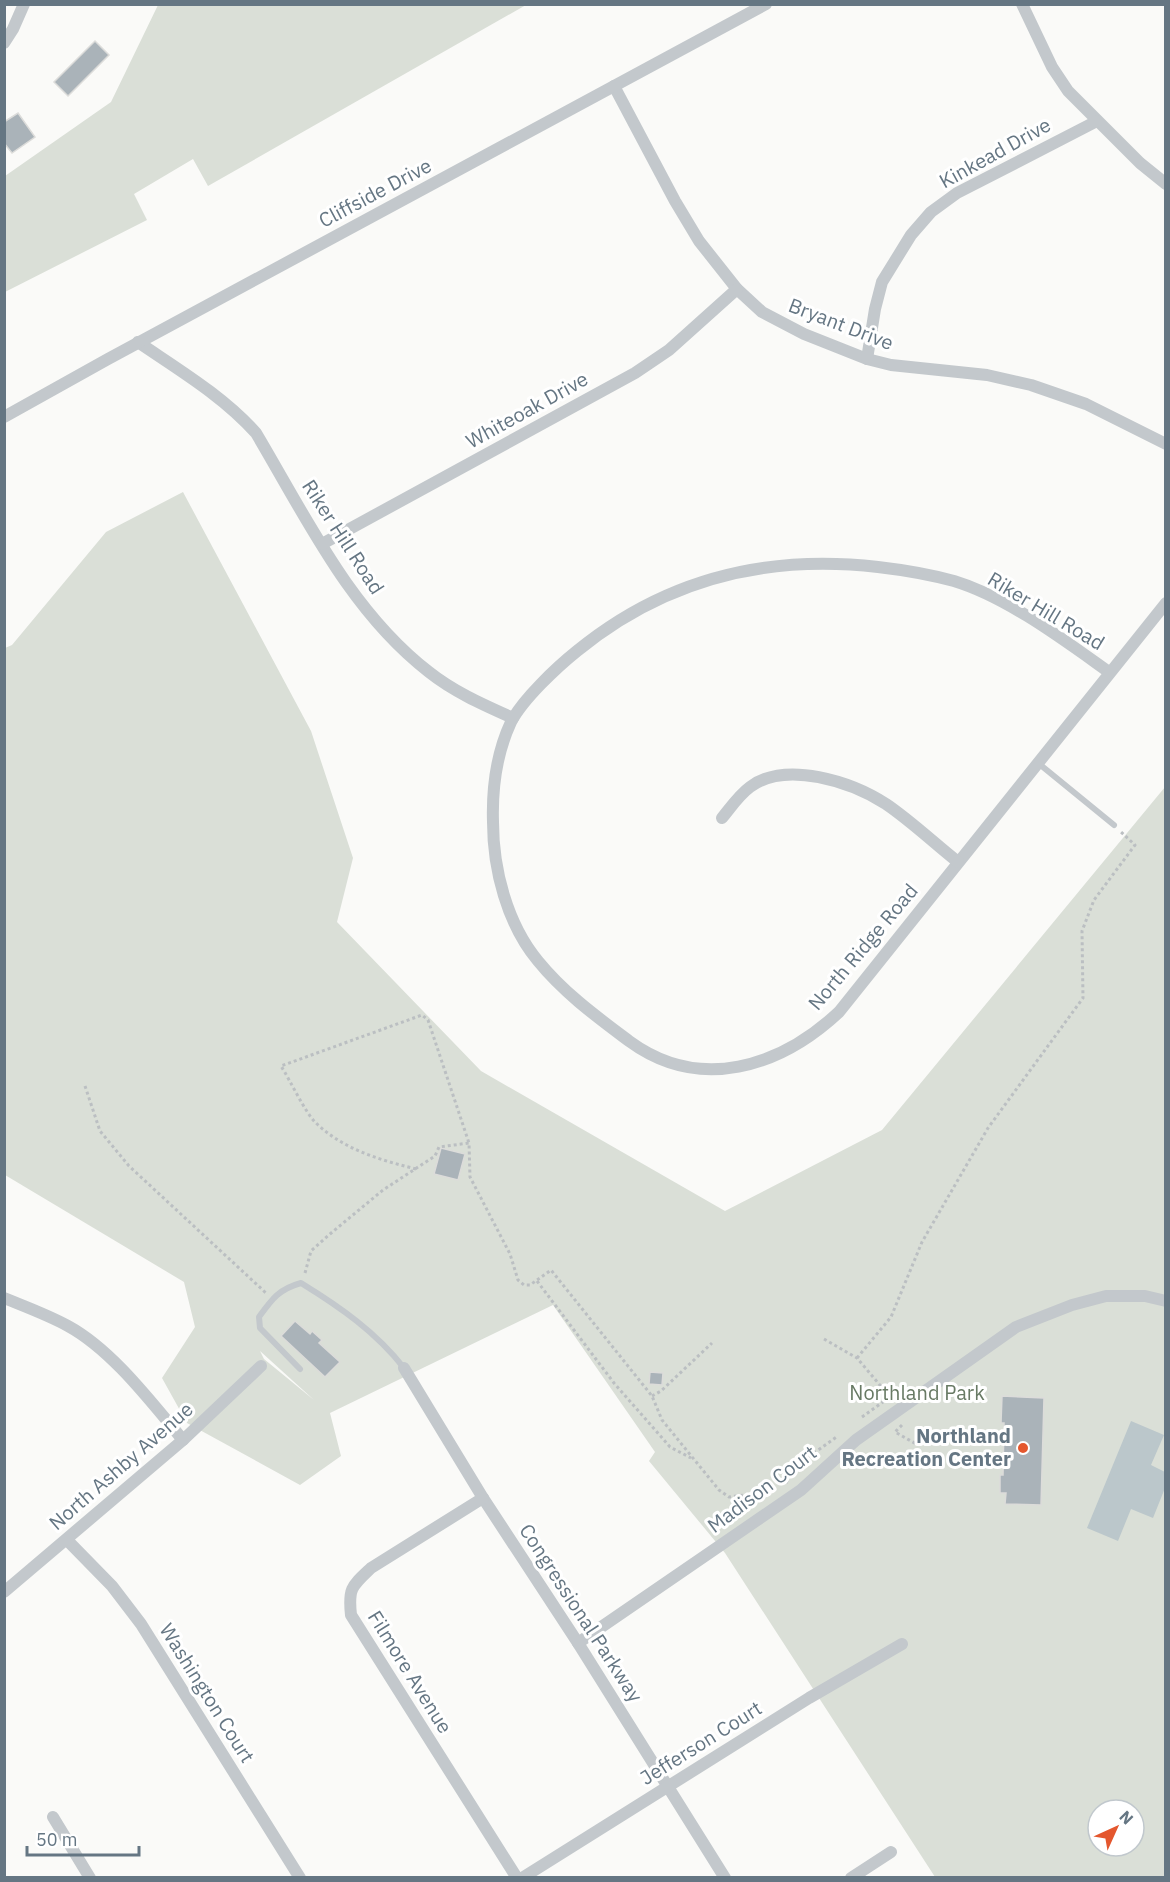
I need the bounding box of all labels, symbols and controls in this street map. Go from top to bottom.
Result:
street label: Kinkead Drive [934,111,1055,194]
street label: Cliffside Drive [314,151,436,234]
street label: Bryant Drive [785,291,898,356]
street label: Whiteoak Drive [461,365,593,454]
street label: Riker Hill Road [296,474,391,599]
street label: Riker Hill Road [983,565,1110,656]
street label: North Ridge Road [802,878,924,1016]
park label: Northland Park [849,1379,985,1406]
street label: North Ashby Avenue [43,1395,199,1536]
place label: Northland Recreation Center [841,1422,1011,1472]
street label: Madison Court [702,1439,822,1538]
marker: Northland Recreation Center [1016,1441,1030,1455]
street label: Congressional Parkway [514,1518,649,1707]
street label: Filmore Avenue [362,1605,459,1738]
street label: Washington Court [154,1618,261,1768]
street label: Jefferson Court [635,1694,767,1791]
north arrow [1086,1798,1146,1858]
text: N [1115,1806,1138,1829]
scale bar [27,1819,140,1857]
text: 50 m [36,1828,78,1851]

